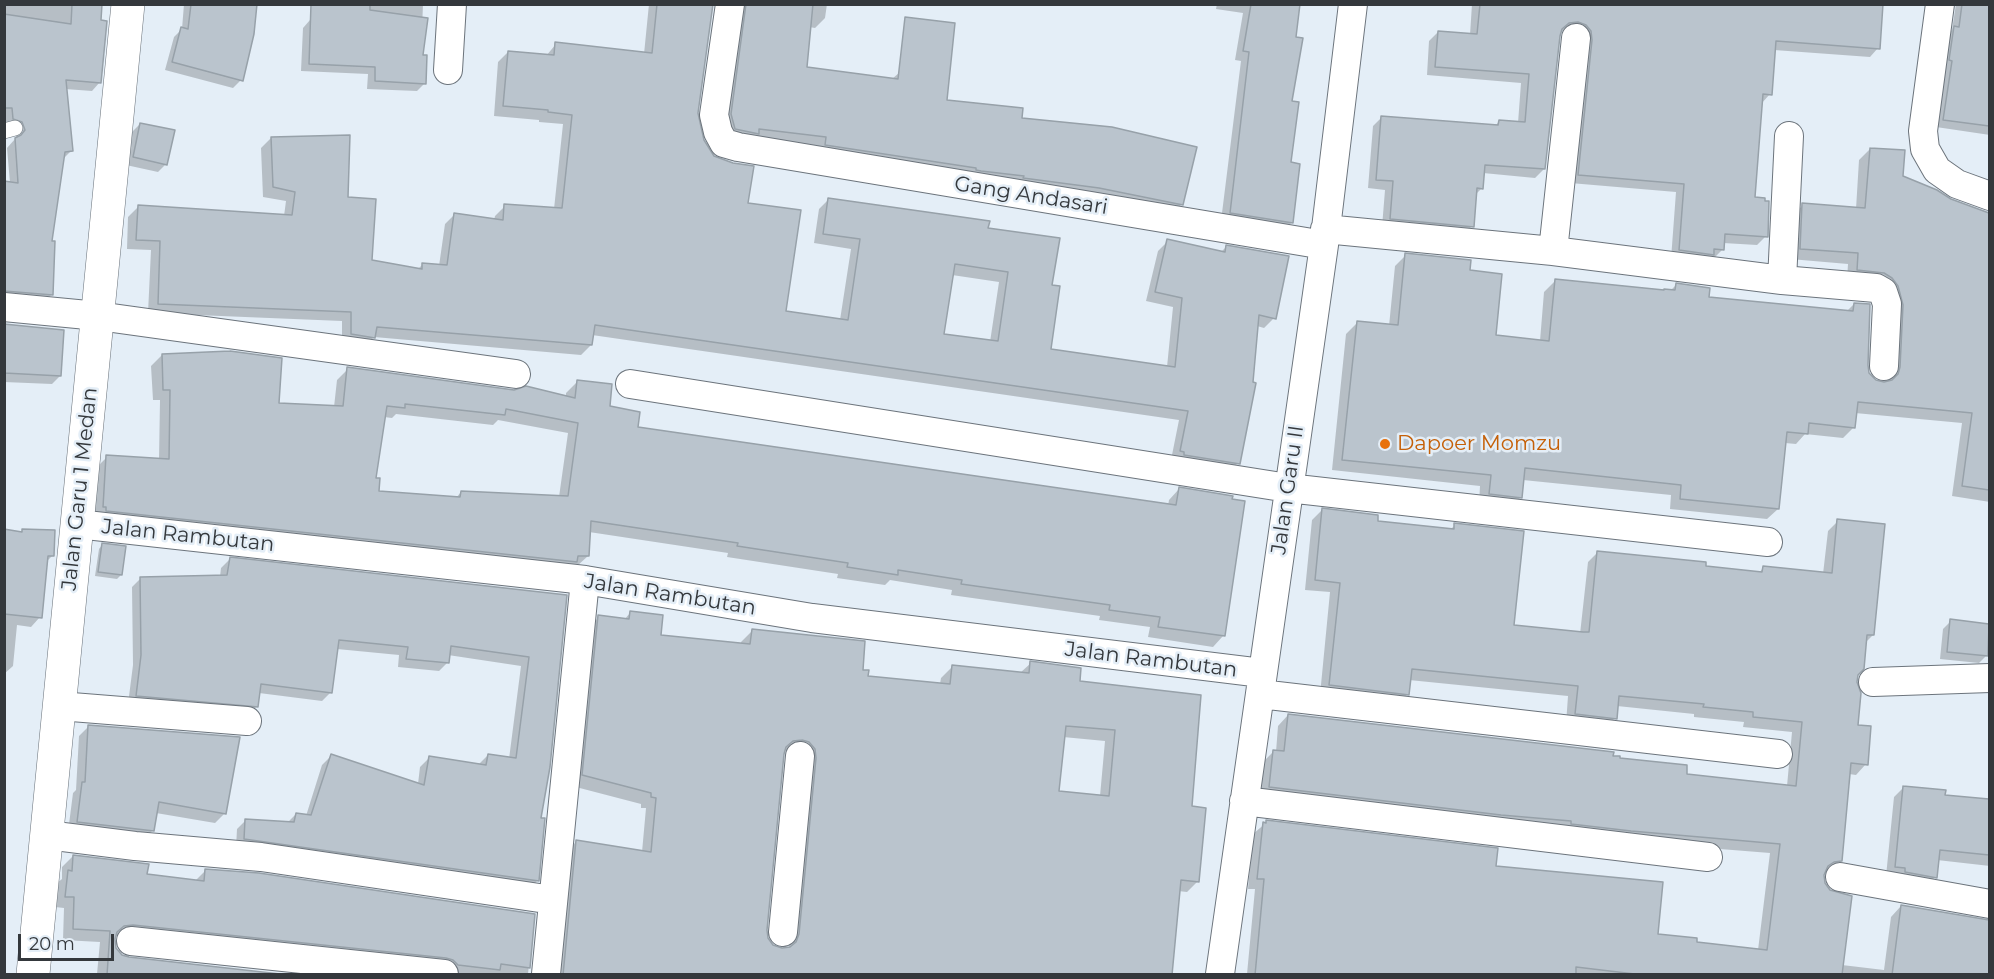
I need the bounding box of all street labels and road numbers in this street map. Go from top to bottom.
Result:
street label: Gang Andasari [952,171,1110,221]
street label: Jalan Garu 1 Medan [57,386,103,592]
street label: Jalan Garu II [1266,424,1310,556]
street label: Jalan Rambutan [100,514,276,558]
street label: Jalan Rambutan [582,569,758,621]
street label: Jalan Rambutan [1063,637,1239,683]

